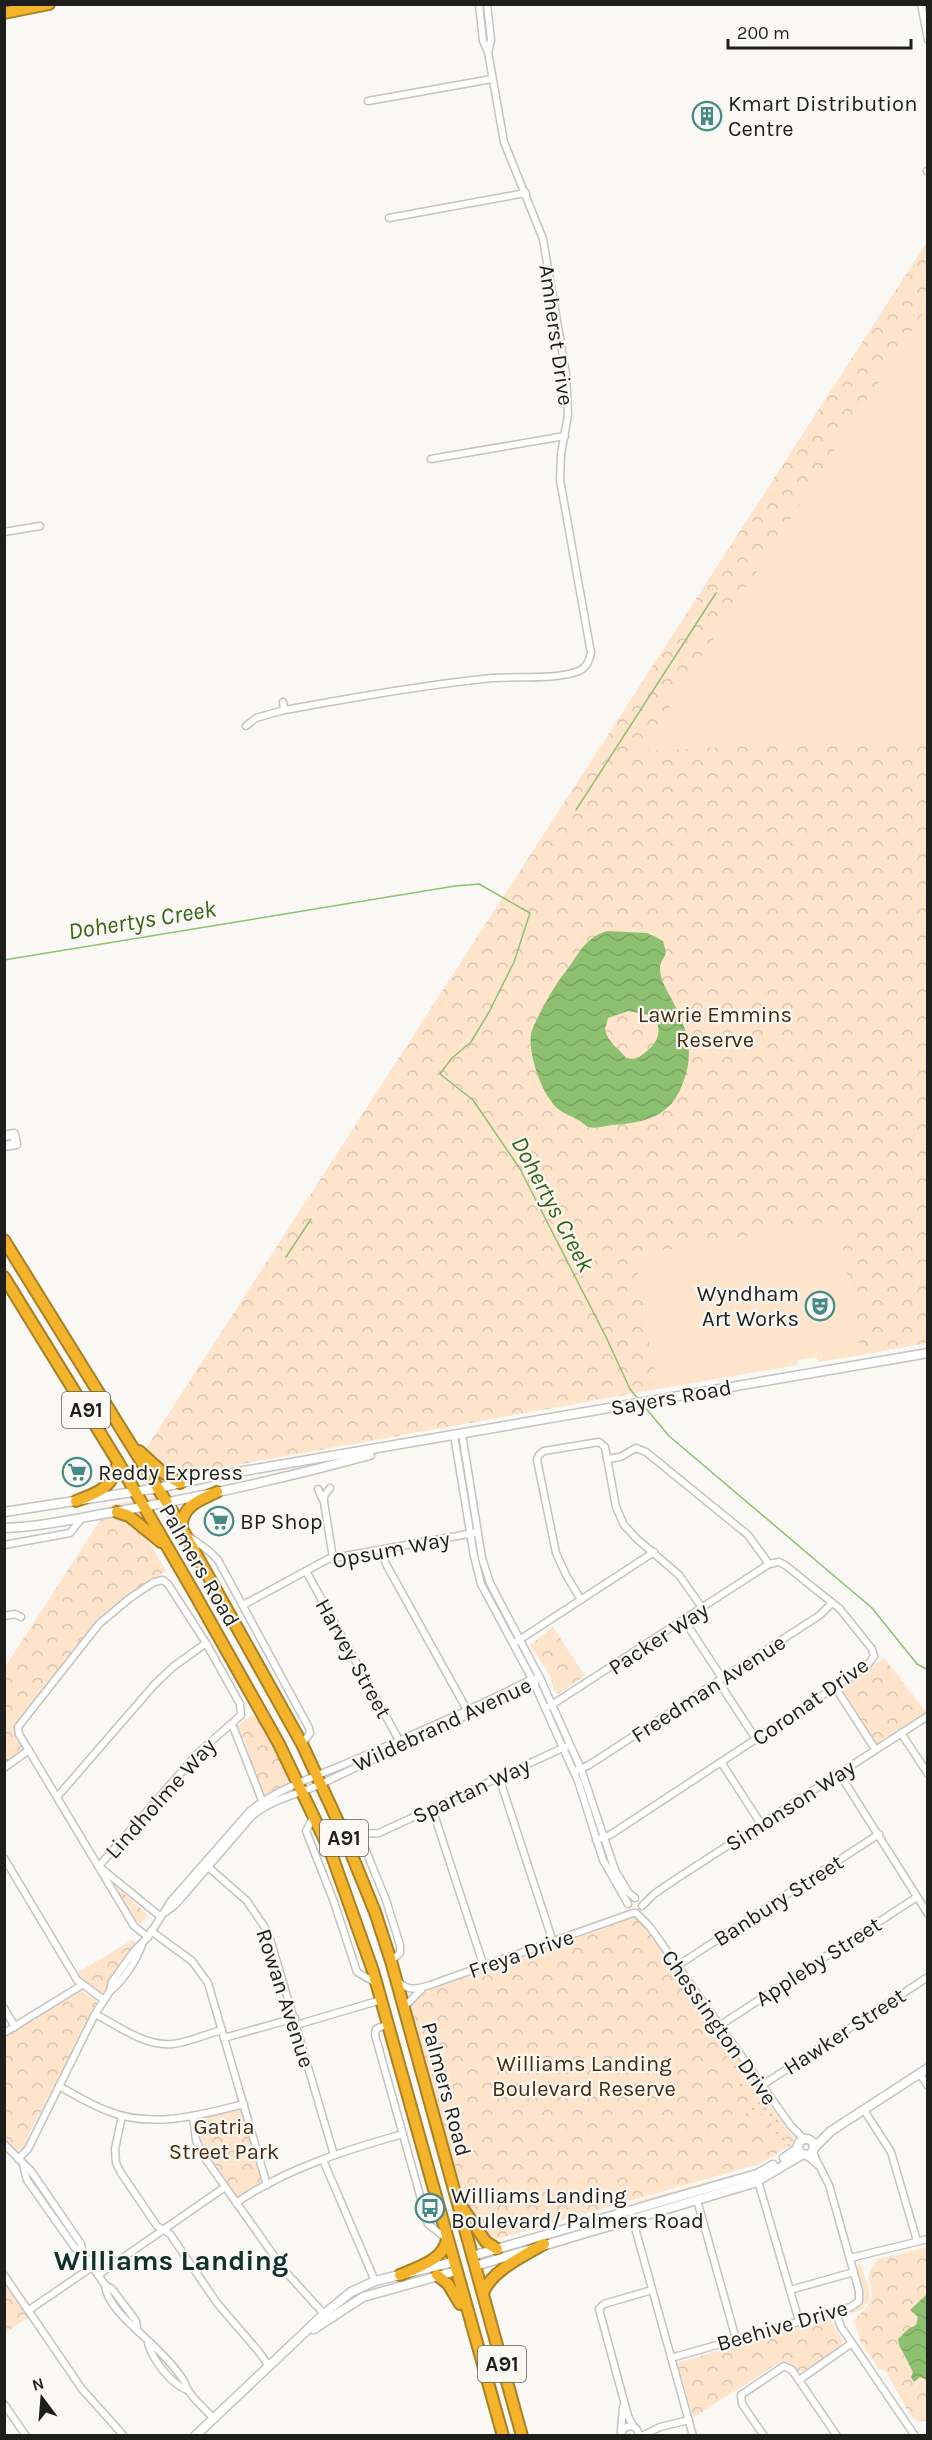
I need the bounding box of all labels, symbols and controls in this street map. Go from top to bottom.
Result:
scale bar [728,12,911,50]
text: 200 m [737,22,790,44]
place label: Kmart Distribution Centre [728,91,917,142]
building icon: Kmart Distribution Centre [691,100,723,132]
street label: Amherst Drive [533,263,579,407]
water label: Dohertys Creek [66,894,219,946]
park label: Lawrie Emmins Reserve [638,1002,792,1053]
water label: Dohertys Creek [506,1131,601,1277]
place label: Wyndham Art Works [697,1281,799,1332]
theatre icon: Wyndham Art Works [804,1290,836,1322]
street label: Sayers Road [609,1375,734,1421]
road number: A91 [62,1392,110,1428]
supermarket icon: Reddy Express [61,1456,93,1488]
place label: Reddy Express [98,1460,243,1486]
street label: Palmers Road [153,1499,245,1632]
supermarket icon: BP Shop [203,1505,235,1537]
place label: BP Shop [240,1509,323,1535]
street label: Opsum Way [330,1526,452,1574]
street label: Harvey Street [310,1594,397,1723]
street label: Packer Way [604,1597,713,1681]
street label: Freedman Avenue [627,1629,791,1748]
street label: Coronat Drive [748,1652,874,1751]
street label: Wildebrand Avenue [349,1672,536,1778]
street label: Lindholme Way [100,1733,222,1864]
street label: Spartan Way [409,1752,534,1829]
street label: Simonson Way [721,1754,860,1857]
road number: A91 [320,1820,368,1856]
street label: Banbury Street [709,1849,848,1952]
street label: Appleby Street [751,1912,886,2012]
street label: Freya Drive [465,1924,577,1984]
street label: Rowan Avenue [250,1926,320,2071]
street label: Chessington Drive [656,1945,782,2110]
street label: Hawker Street [779,1983,910,2081]
street label: Palmers Road [416,2019,476,2159]
park label: Williams Landing Boulevard Reserve [492,2051,676,2102]
park label: Gatria Street Park [169,2114,279,2165]
place label: Williams Landing Boulevard/ Palmers Road [451,2183,704,2234]
bus stop icon: Williams Landing Boulevard/ Palmers Road [414,2192,446,2224]
district label: Williams Landing [54,2244,288,2277]
street label: Beehive Drive [714,2295,851,2357]
road number: A91 [478,2346,526,2382]
north arrow [12,2368,72,2428]
text: N [30,2373,46,2395]

